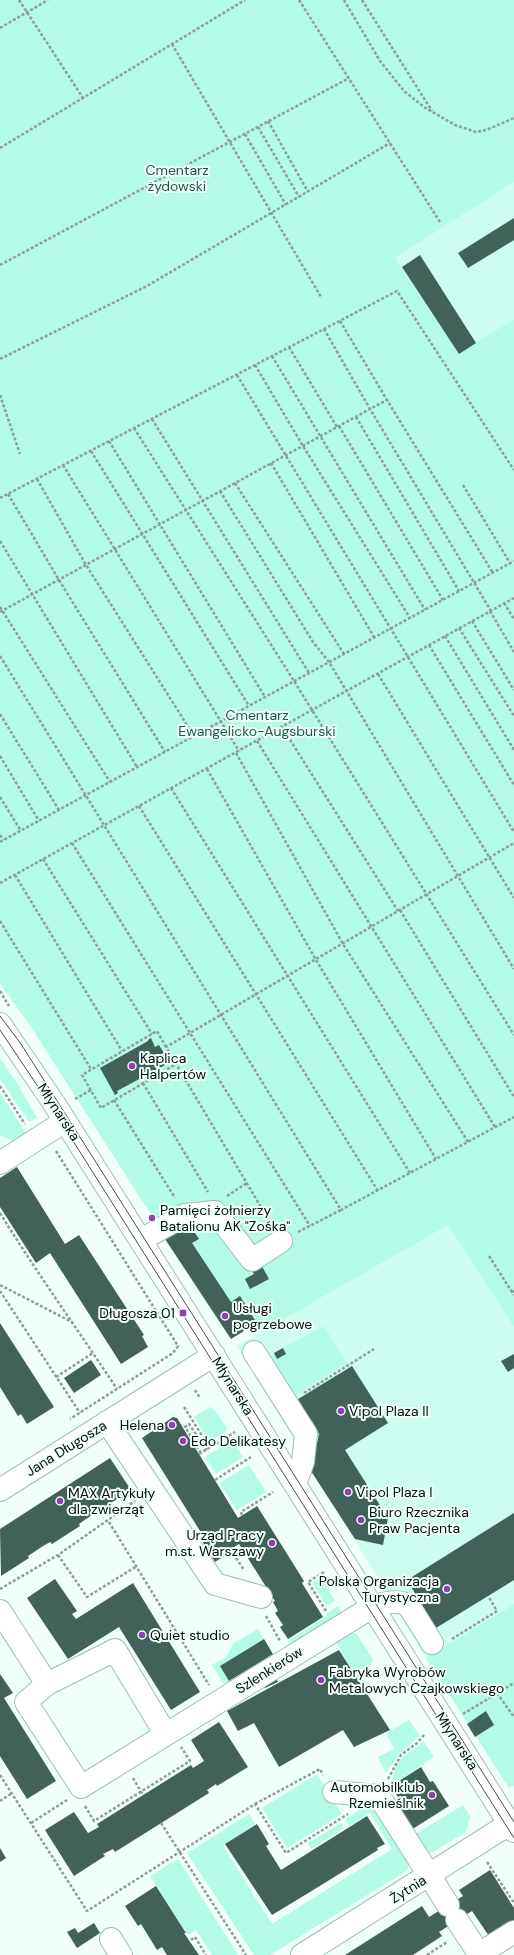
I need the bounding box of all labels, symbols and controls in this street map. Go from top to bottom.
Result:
park label: Cmentarz żydowski [145,161,209,195]
park label: Cmentarz Ewangelicko-Augsburski [178,706,336,740]
place label: Kaplica Halpertów [140,1049,206,1083]
marker: Kaplica Halpertów [127,1061,137,1071]
street label: Młynarska [34,1080,84,1144]
place label: Pamięci żołnierzy Batalionu AK "Zośka" [160,1201,290,1235]
marker: Pamięci żołnierzy Batalionu AK "Zośka" [147,1213,157,1223]
place label: Usługi pogrzebowe [233,1299,312,1333]
place label: Długosza 01 [99,1304,175,1322]
marker: Długosza 01 [178,1308,188,1318]
marker: Usługi pogrzebowe [220,1311,230,1321]
street label: Młynarska [208,1353,258,1419]
place label: Vipol Plaza II [349,1402,429,1420]
marker: Vipol Plaza II [336,1406,346,1416]
street label: Jana Długosza [22,1416,110,1480]
place label: Helena [120,1416,164,1434]
marker: Helena [167,1420,177,1430]
place label: Edo Delikatesy [191,1432,286,1450]
marker: Edo Delikatesy [178,1436,188,1446]
place label: Vipol Plaza I [356,1483,433,1501]
place label: MAX Artykuły dla zwierząt [68,1484,156,1518]
marker: Vipol Plaza I [343,1487,353,1497]
marker: MAX Artykuły dla zwierząt [55,1496,65,1506]
place label: Biuro Rzecznika Praw Pacjenta [369,1503,469,1537]
marker: Biuro Rzecznika Praw Pacjenta [356,1515,366,1525]
place label: Urząd Pracy m.st. Warszawy [165,1526,264,1560]
marker: Urząd Pracy m.st. Warszawy [267,1538,277,1548]
place label: Polska Organizacja Turystyczna [319,1572,439,1606]
marker: Polska Organizacja Turystyczna [442,1584,452,1594]
place label: Quiet studio [150,1626,230,1644]
marker: Quiet studio [137,1630,147,1640]
street label: Szlenkierów [232,1642,306,1698]
place label: Fabryka Wyrobów Metalowych Czajkowskiego [329,1663,504,1697]
marker: Fabryka Wyrobów Metalowych Czajkowskiego [316,1675,326,1685]
street label: Młynarska [432,1709,482,1773]
place label: Automobilklub Rzemieślnik [330,1778,424,1812]
marker: Automobilklub Rzemieślnik [427,1790,437,1800]
street label: Żytnia [386,1871,430,1907]

